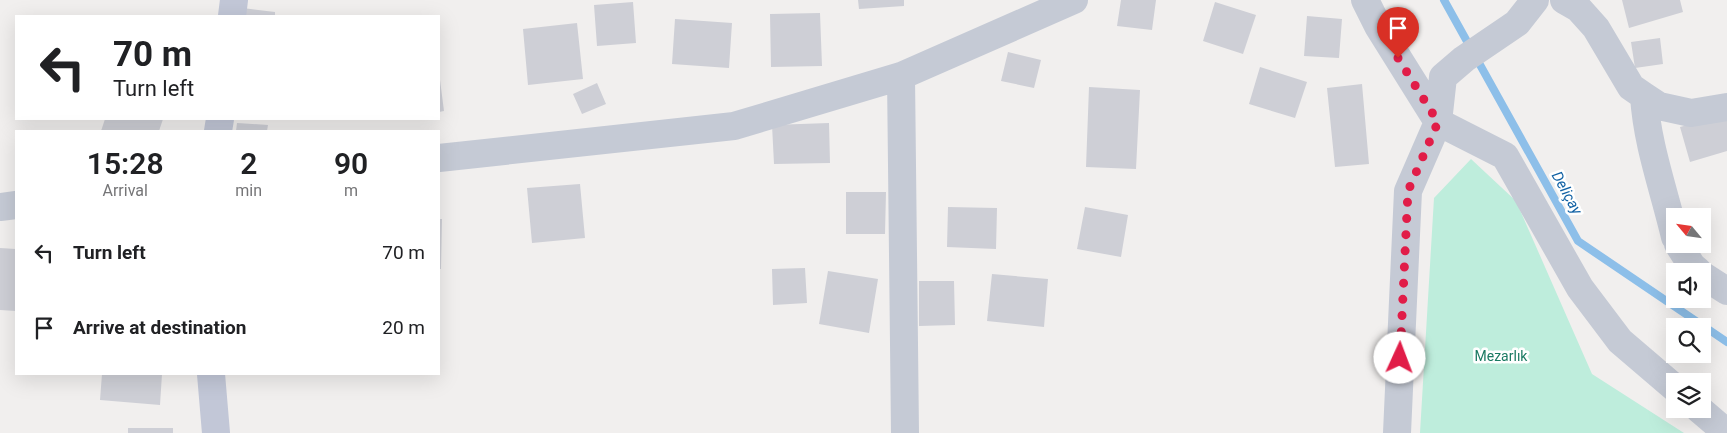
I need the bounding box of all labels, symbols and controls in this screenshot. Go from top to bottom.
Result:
pin [1377,7,1419,58]
icon: arrive [1384,14,1412,42]
text: 70 m [113,34,192,75]
icon: left [30,35,95,100]
text: Turn left [113,76,194,101]
text: 15:28 [87,146,164,181]
text: 2 [240,146,257,181]
text: 90 [334,146,368,181]
water label: Deliçay [1548,168,1587,219]
text: Arrival [102,181,148,200]
text: min [235,181,262,200]
text: m [344,181,358,200]
north arrow [1666,208,1711,252]
map controls [1666,208,1711,418]
icon: left [30,239,58,267]
text: Turn left [73,241,146,264]
text: 70 m [382,241,425,264]
button: sound [1666,263,1711,308]
icon: arrive [30,314,58,342]
text: Arrive at destination [73,316,246,339]
text: 20 m [382,316,425,339]
button: search [1666,318,1711,363]
position arrow [1373,331,1425,383]
park label: Mezarlık [1475,348,1528,364]
button: layers [1666,373,1711,418]

